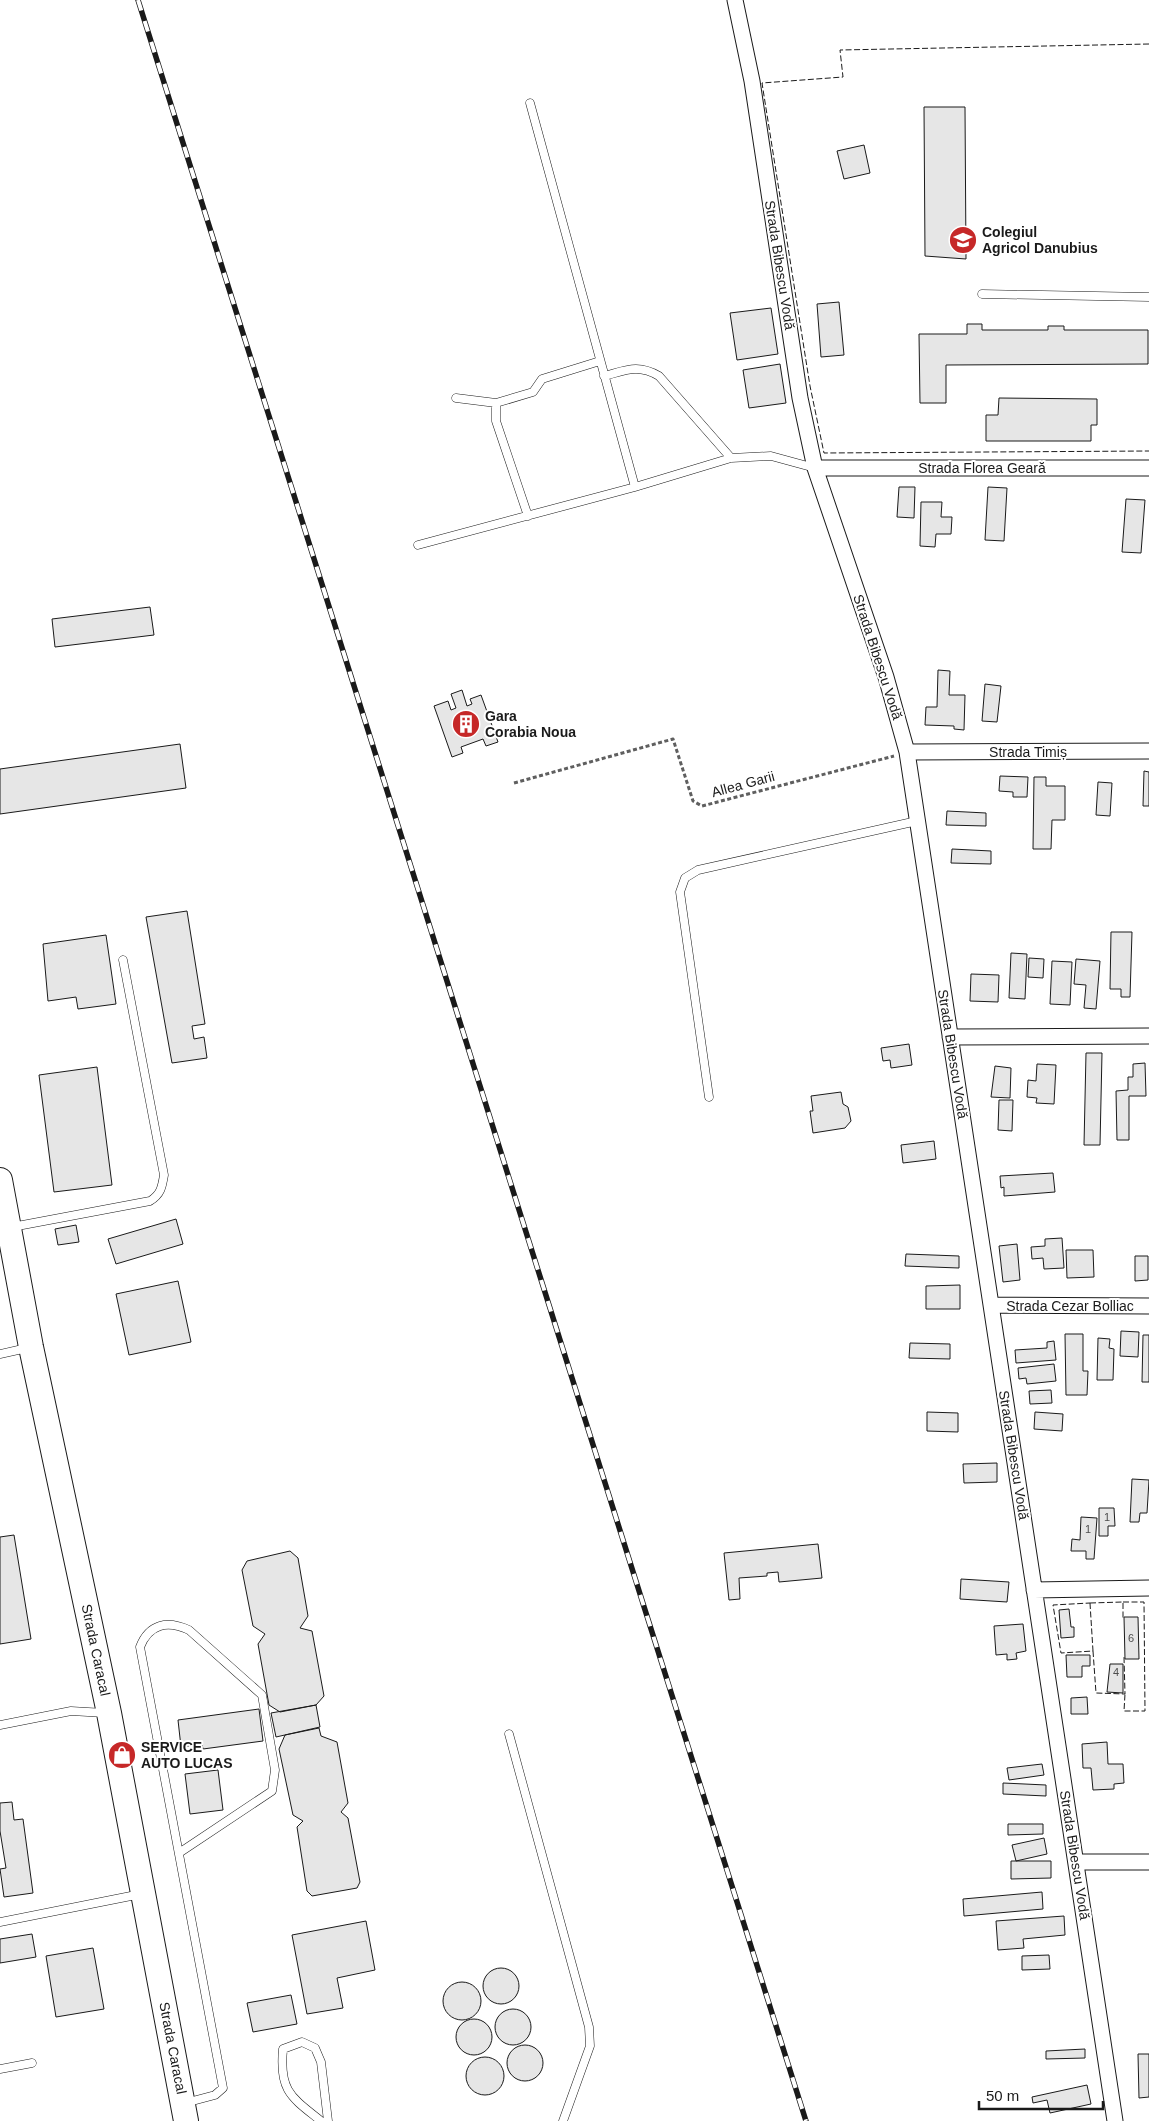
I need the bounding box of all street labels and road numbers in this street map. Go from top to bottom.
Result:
street label: Strada Bibescu Vodă [762,199,798,331]
street label: Strada Florea Geară [918,460,1046,476]
street label: Strada Bibescu Vodă [850,592,906,722]
street label: Strada Timiș [989,744,1067,760]
street label: Allea Garii [710,768,776,800]
street label: Strada Bibescu Vodă [935,988,971,1120]
street label: Strada Cezar Bolliac [1006,1298,1134,1314]
street label: Strada Bibescu Vodă [996,1389,1032,1521]
street label: Strada Caracal [78,1603,114,1697]
street label: Strada Bibescu Vodă [1057,1789,1093,1921]
street label: Strada Caracal [156,2001,190,2095]

